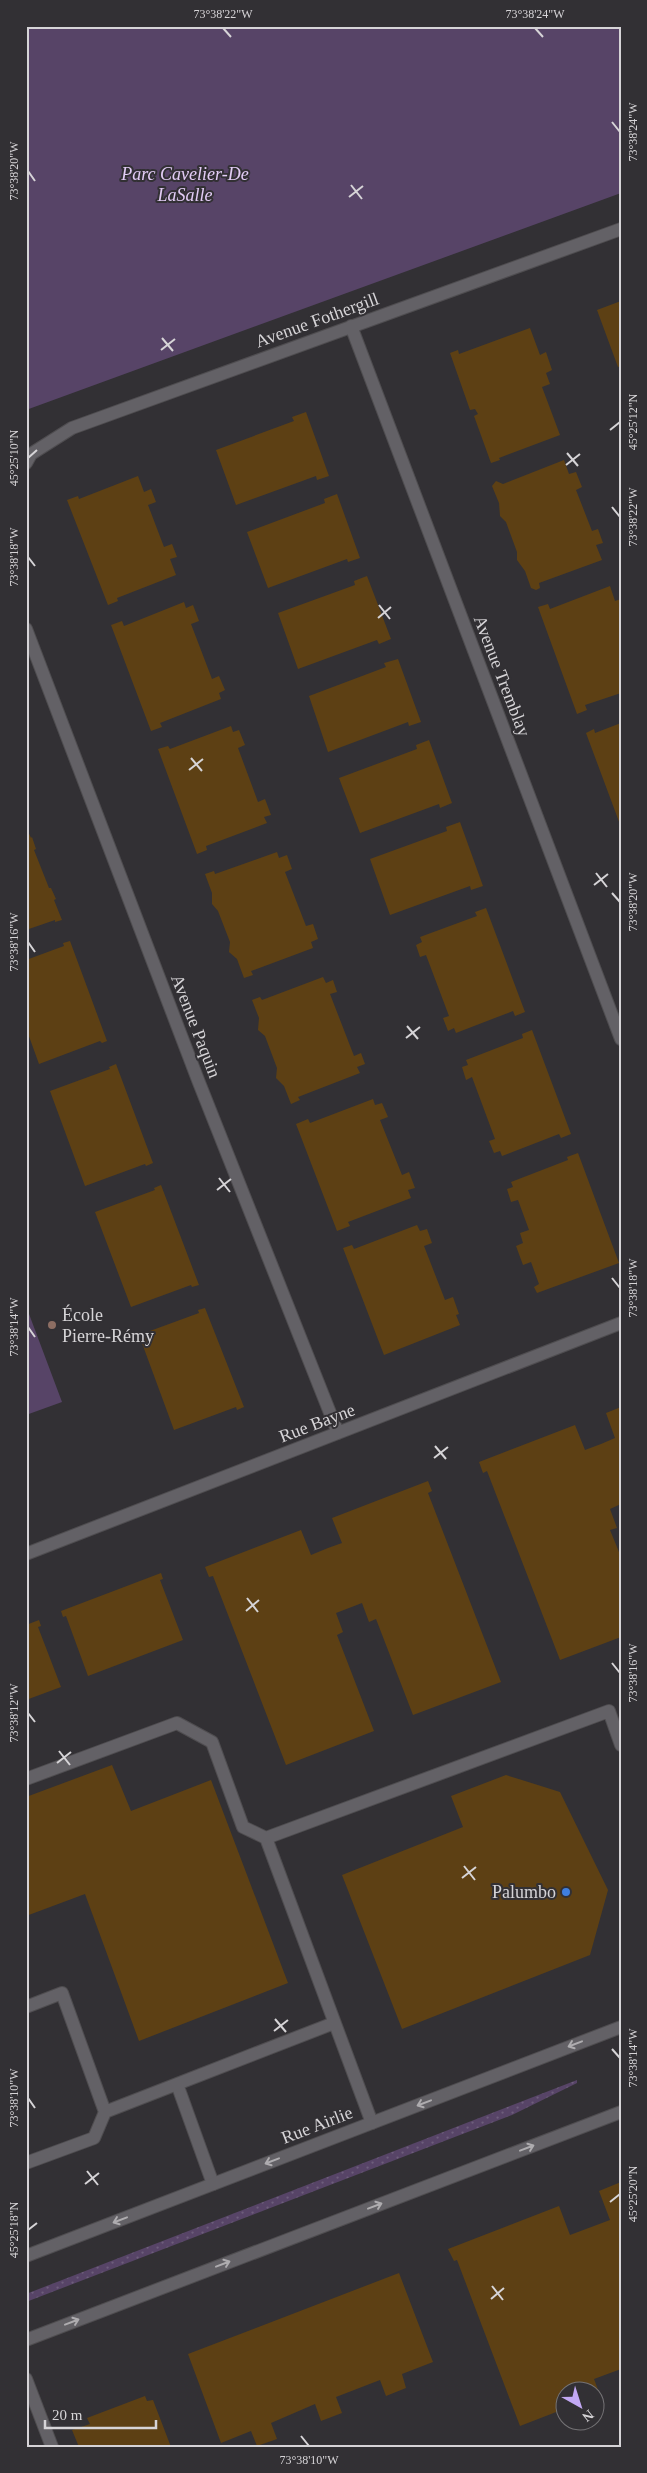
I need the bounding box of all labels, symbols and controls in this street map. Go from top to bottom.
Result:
text: 73°38'22"W [193,7,253,21]
text: 73°38'24"W [505,7,565,21]
text: 73°38'24"W [626,102,640,162]
text: 73°38'20"W [7,141,21,201]
park label: Parc Cavelier-De LaSalle [120,164,249,205]
street label: Avenue Fothergill [253,288,381,352]
text: 45°25'12"N [626,393,640,450]
text: 45°25'10"N [7,429,21,486]
text: 73°38'22"W [626,487,640,547]
text: 73°38'18"W [7,527,21,587]
street label: Avenue Tremblay [470,613,534,739]
text: 73°38'20"W [626,872,640,932]
text: 73°38'16"W [7,912,21,972]
street label: Avenue Paquin [167,971,225,1081]
text: 73°38'18"W [626,1258,640,1318]
text: 73°38'14"W [7,1297,21,1357]
place label: École Pierre-Rémy [62,1304,154,1346]
marker: École Pierre-Rémy [46,1319,58,1331]
street label: Rue Bayne [276,1399,358,1447]
text: 73°38'16"W [626,1643,640,1703]
text: 73°38'12"W [7,1683,21,1743]
place label: Palumbo [492,1882,556,1902]
marker: Palumbo [560,1886,572,1898]
text: 73°38'14"W [626,2028,640,2088]
one-way arrow [568,2040,583,2050]
text: 73°38'10"W [7,2068,21,2128]
one-way arrow [416,2099,432,2108]
street label: Rue Airlie [279,2102,355,2148]
one-way arrow [519,2143,534,2152]
one-way arrow [265,2157,280,2167]
text: 45°25'20"N [626,2165,640,2222]
text: 45°25'18"N [7,2201,21,2258]
one-way arrow [367,2201,382,2210]
one-way arrow [113,2216,129,2225]
one-way arrow [215,2259,230,2268]
one-way arrow [64,2317,79,2326]
north arrow [554,2380,604,2430]
scale bar [45,2398,156,2430]
text: 20 m [52,2407,83,2423]
text: N [579,2407,597,2425]
text: 73°38'10"W [279,2453,339,2467]

